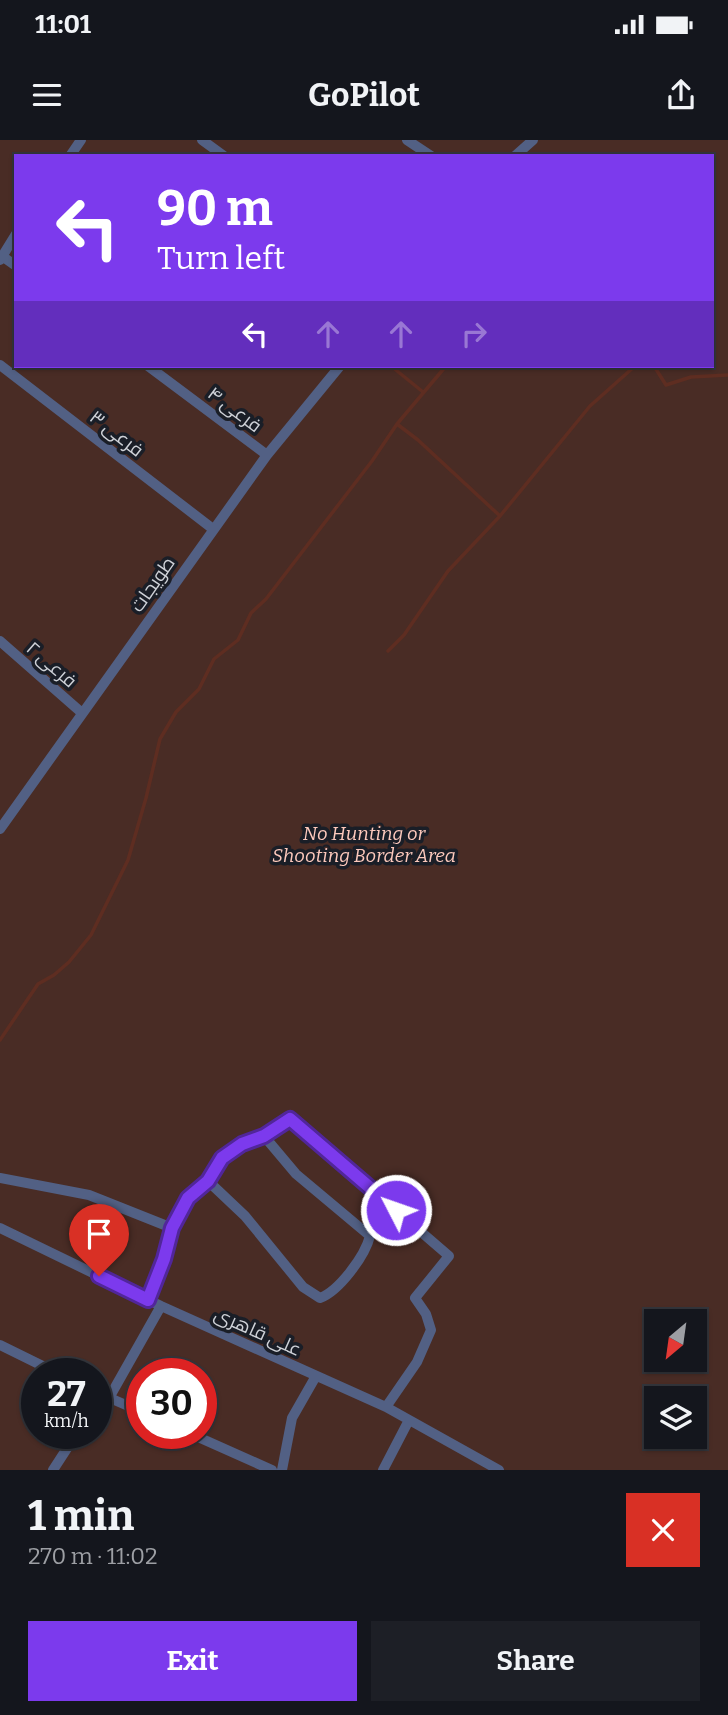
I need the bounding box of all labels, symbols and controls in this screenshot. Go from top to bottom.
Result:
text: 11:01 [35,9,91,40]
icon: menu [28,76,66,114]
text: GoPilot [308,76,420,114]
icon: share [662,76,700,114]
text: 90 m [157,179,273,238]
icon: left [42,182,133,273]
text: Turn left [157,239,285,277]
icon: left [236,315,274,353]
icon: ahead [309,315,347,353]
icon: ahead [382,315,420,353]
icon: right [455,315,493,353]
street label: فرعی ۴ [203,382,266,437]
street label: فرعی ۳ [85,405,148,462]
street label: طویجات [125,552,180,616]
street label: فرعی ۲ [22,636,82,692]
park label: No Hunting or Shooting Border Area [272,822,456,867]
position arrow [359,1173,433,1247]
pin [69,1204,129,1276]
icon: arrive [80,1215,118,1253]
street label: علی قاهری [211,1302,305,1361]
north arrow [644,1309,707,1372]
map controls [644,1309,707,1449]
speed limit sign: 30 [126,1358,217,1449]
text: 27 [47,1373,86,1415]
button: layers [644,1386,707,1449]
text: km/h [44,1410,89,1432]
text: 1 min [28,1491,134,1541]
button: close [626,1493,700,1567]
text: 270 m · 11:02 [28,1542,158,1570]
button: Exit [28,1621,357,1701]
button: Share [371,1621,700,1701]

